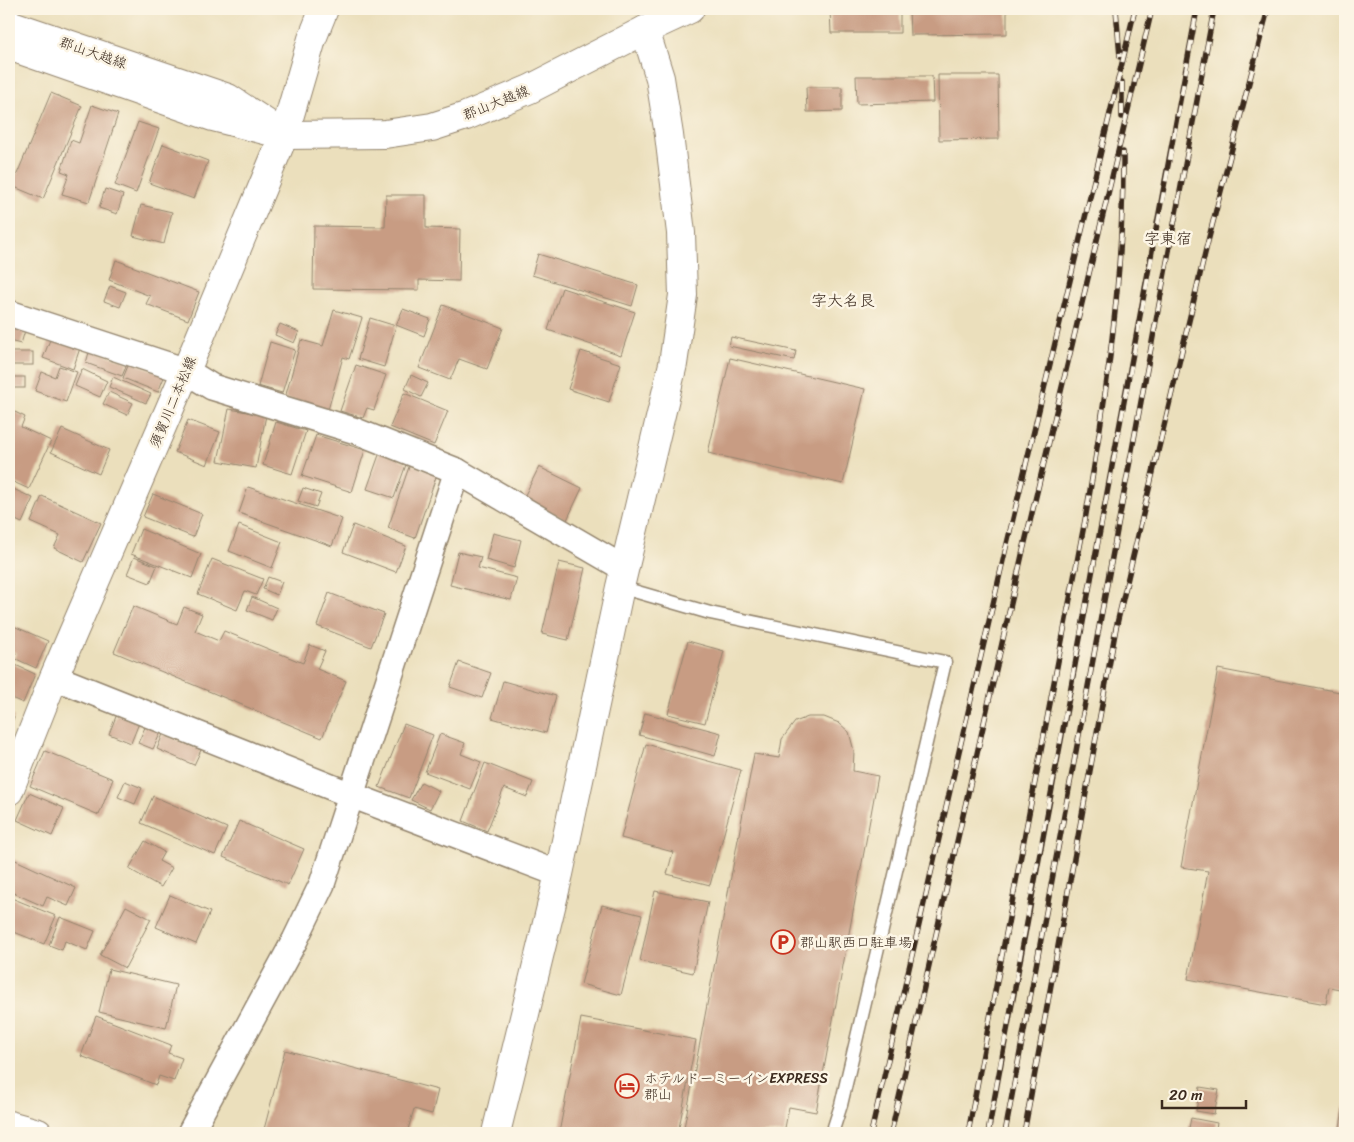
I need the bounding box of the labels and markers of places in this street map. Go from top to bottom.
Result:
parking icon: 郡山駅西口駐車場 [770,929,796,955]
place label: 郡山駅西口駐車場 [800,930,912,955]
place label: ホテルドーミーインEXPRESS 郡山 [644,1066,828,1107]
hotel icon: ホテルドーミーインEXPRESS 郡山 [614,1073,640,1099]

